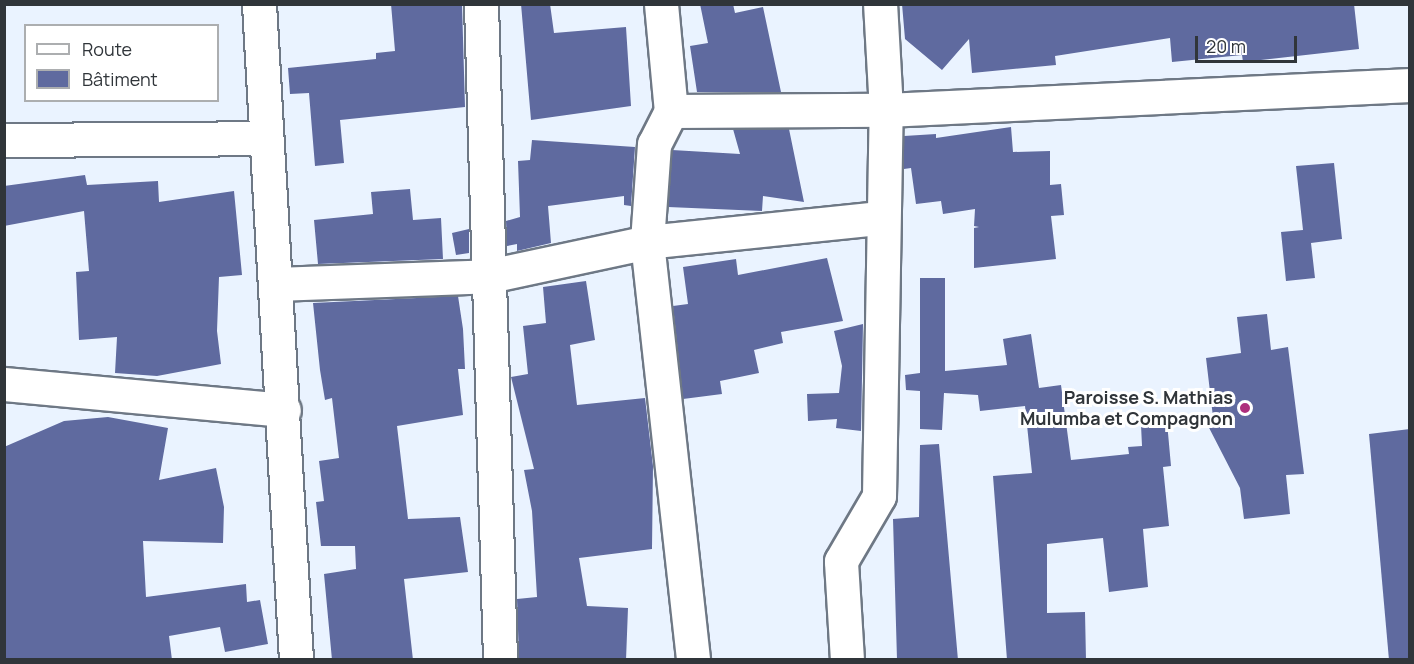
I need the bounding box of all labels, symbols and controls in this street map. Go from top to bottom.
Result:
legend [24,24,219,102]
scale bar [1198,24,1300,62]
text: 20 m [1206,34,1246,58]
text: Route [82,37,132,61]
text: Bâtiment [82,67,158,91]
place label: Paroisse S. Mathias Mulumba et Compagnon [1020,387,1233,430]
marker: Paroisse S. Mathias Mulumba et Compagnon [1238,401,1252,415]

